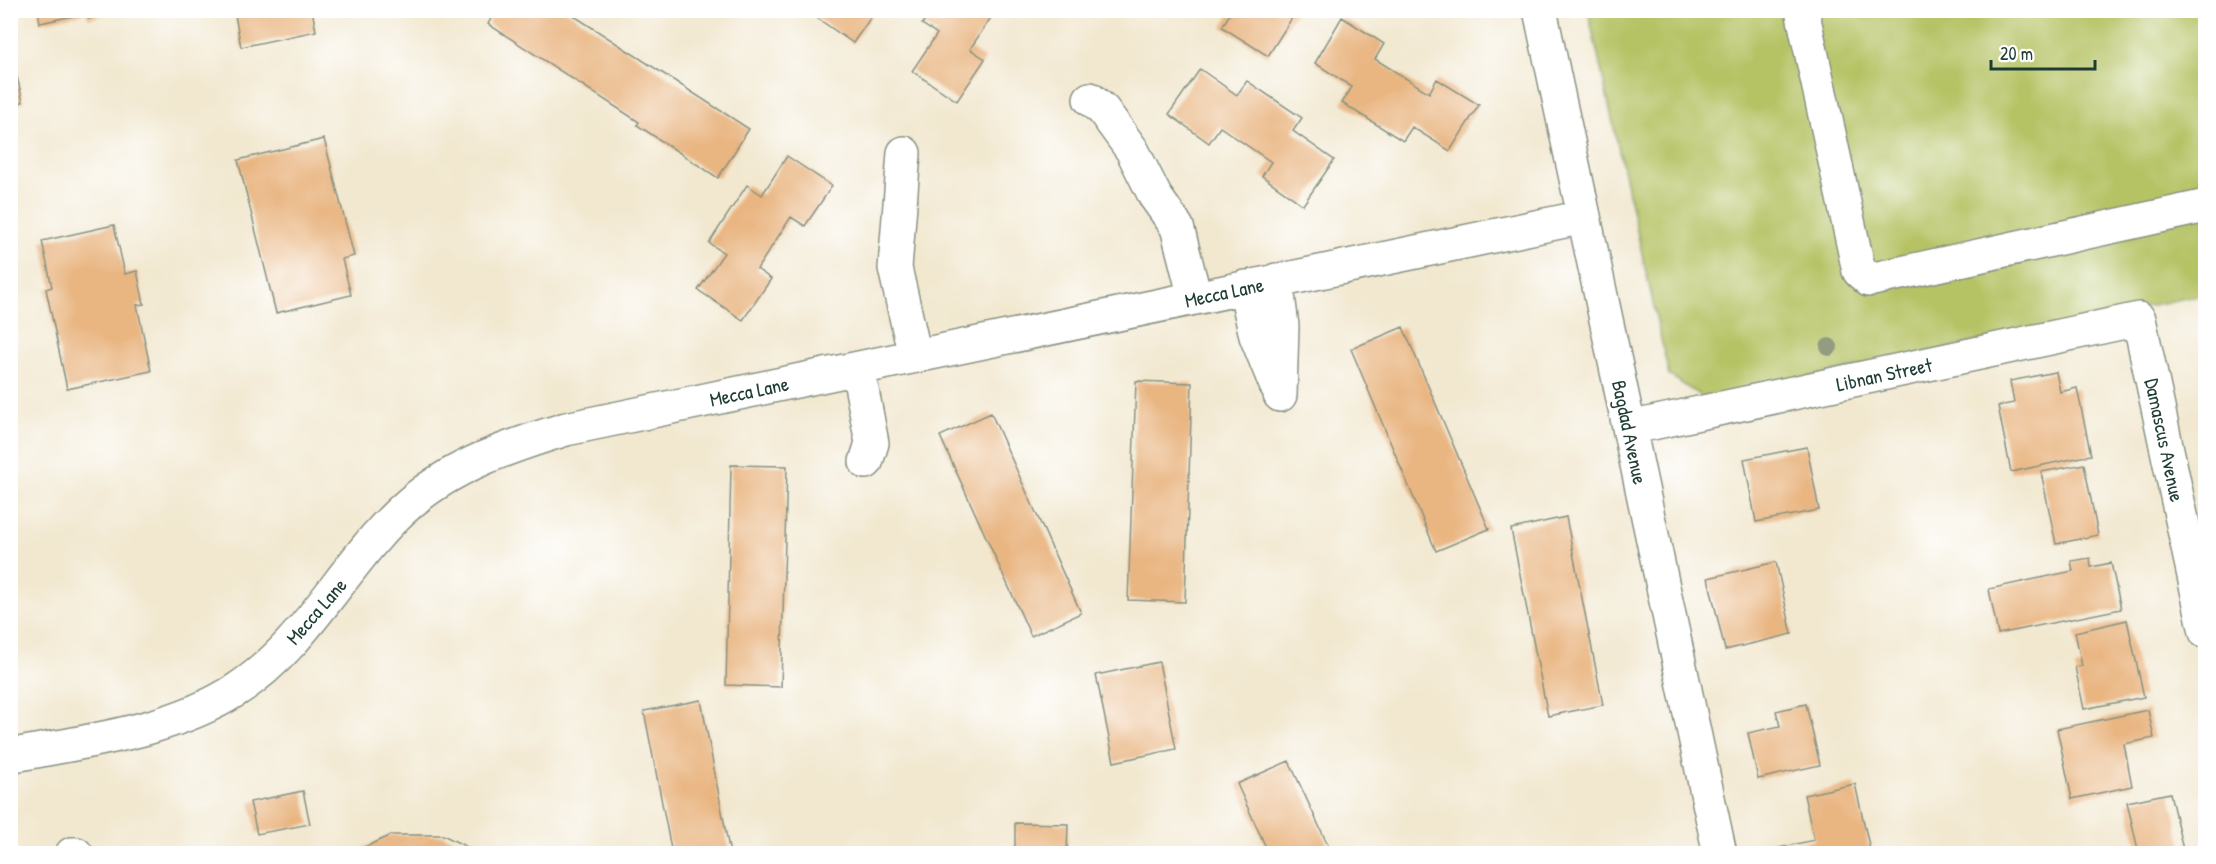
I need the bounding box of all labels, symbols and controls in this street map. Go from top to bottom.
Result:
scale bar [1991,33,2094,71]
text: 20 m [2000,41,2033,66]
street label: Mecca Lane [1182,270,1266,314]
street label: Libnan Street [1834,350,1935,397]
street label: Mecca Lane [707,369,791,413]
street label: Damascus Avenue [2139,376,2191,504]
street label: Bagdad Avenue [1606,378,1654,487]
street label: Mecca Lane [280,572,352,650]

